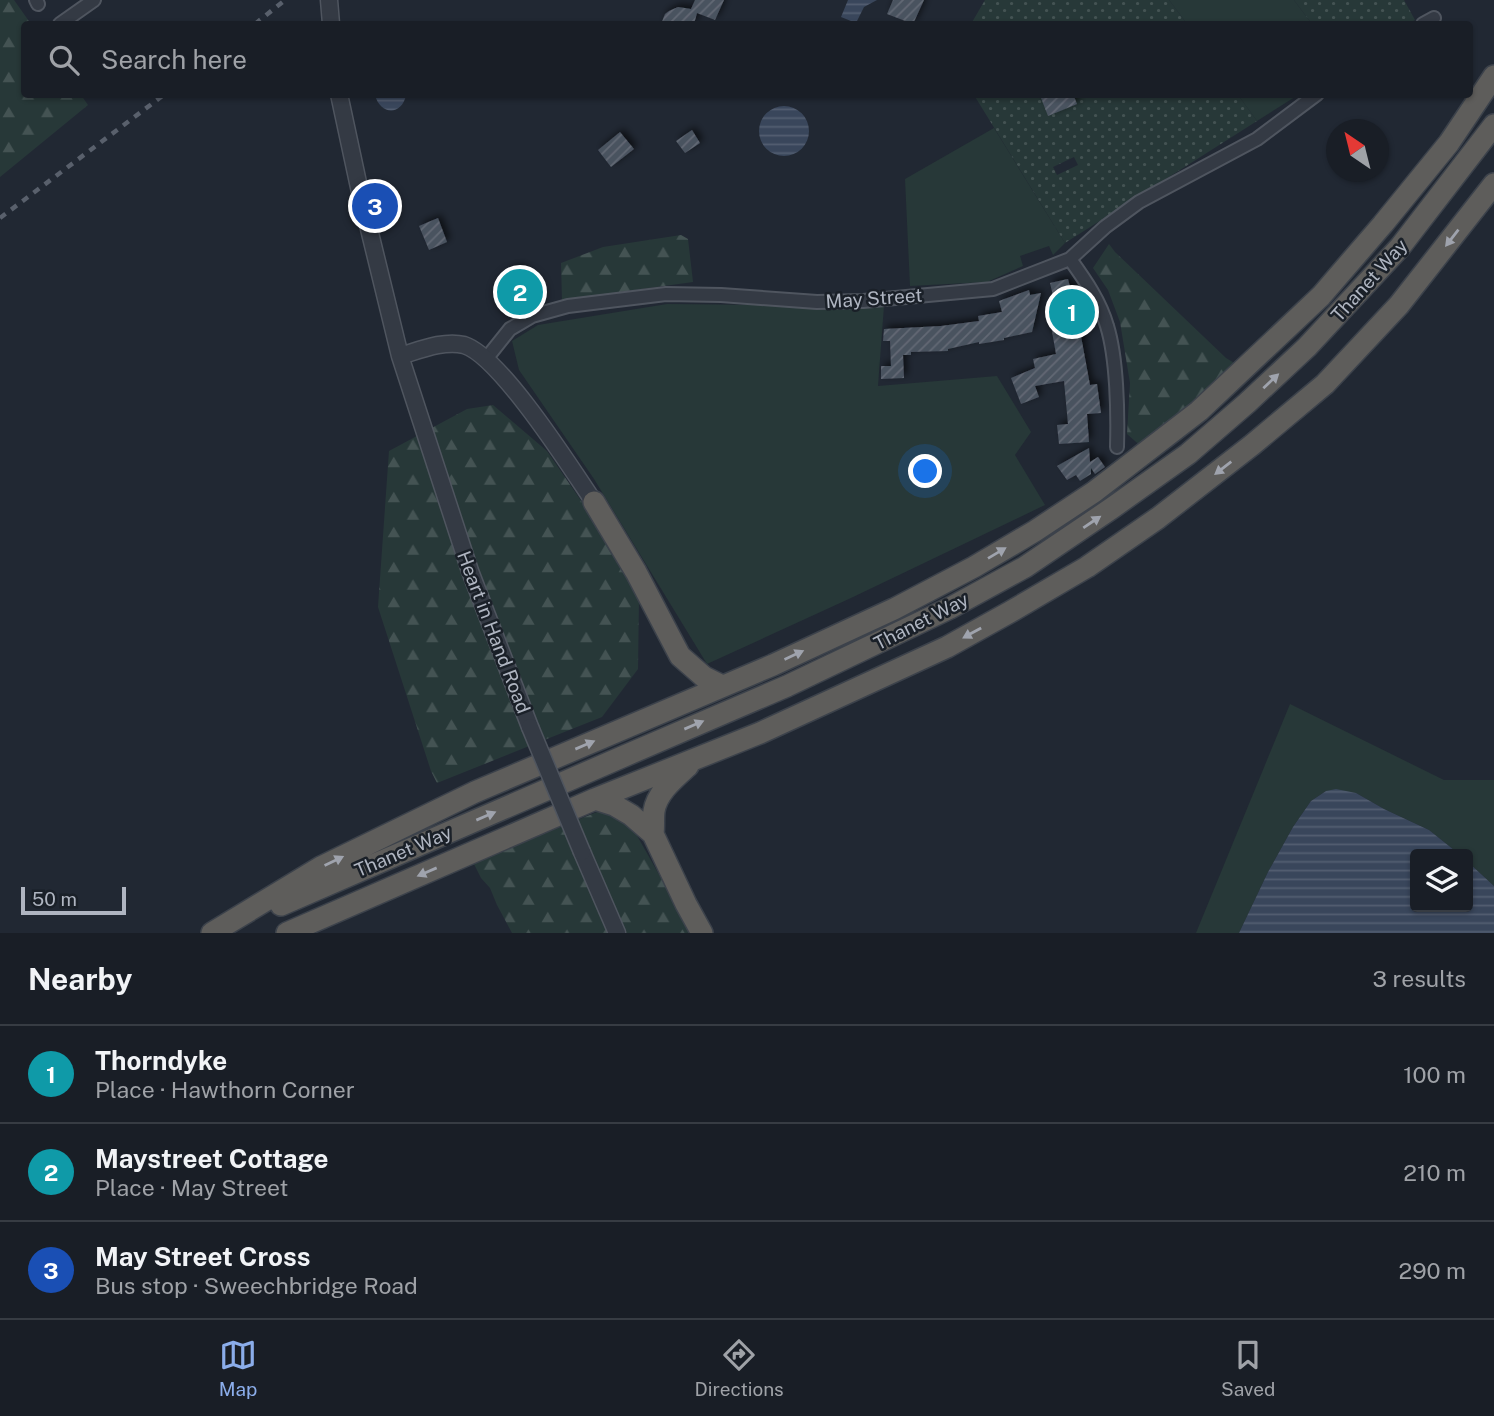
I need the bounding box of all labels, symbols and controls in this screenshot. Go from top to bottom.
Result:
search box [21,21,1473,98]
icon: search [45,41,83,79]
text: Search here [101,44,247,75]
north arrow [1326,119,1389,182]
pin: 3 [352,180,398,232]
one-way arrow [1445,229,1460,247]
street label: Thanet Way [1326,234,1412,326]
pin: 2 [497,266,543,318]
street label: May Street [825,284,923,312]
pin: 1 [1049,286,1095,338]
one-way arrow [1262,373,1280,389]
your location [908,454,942,488]
one-way arrow [1214,460,1232,474]
one-way arrow [1083,516,1102,529]
one-way arrow [988,547,1007,559]
street label: Heart in Hand Road [453,548,535,716]
street label: Thanet Way [870,588,972,654]
one-way arrow [962,627,982,639]
one-way arrow [784,649,804,661]
one-way arrow [684,720,705,731]
one-way arrow [575,740,596,751]
one-way arrow [475,810,496,821]
street label: Thanet Way [351,821,455,881]
map controls [1410,849,1473,912]
button: layers [1410,849,1473,912]
one-way arrow [324,855,344,866]
one-way arrow [417,867,438,878]
scale bar [21,884,126,916]
text: 50 m [32,888,77,910]
text: Nearby [28,961,132,997]
text: 3 results [1372,965,1466,992]
text: Thorndyke [95,1045,227,1076]
text: 1 [46,1061,56,1088]
text: 100 m [1403,1061,1466,1088]
text: Place · Hawthorn Corner [95,1076,355,1103]
text: Maystreet Cottage [95,1143,328,1174]
text: 2 [44,1159,58,1186]
text: 210 m [1403,1159,1466,1186]
text: Place · May Street [95,1174,288,1201]
text: May Street Cross [95,1241,310,1272]
text: 3 [43,1257,59,1284]
text: 290 m [1399,1257,1466,1284]
text: Bus stop · Sweechbridge Road [95,1272,418,1299]
tab: Map [219,1336,257,1400]
tab: Directions [694,1336,784,1400]
tab: Saved [1221,1336,1275,1400]

